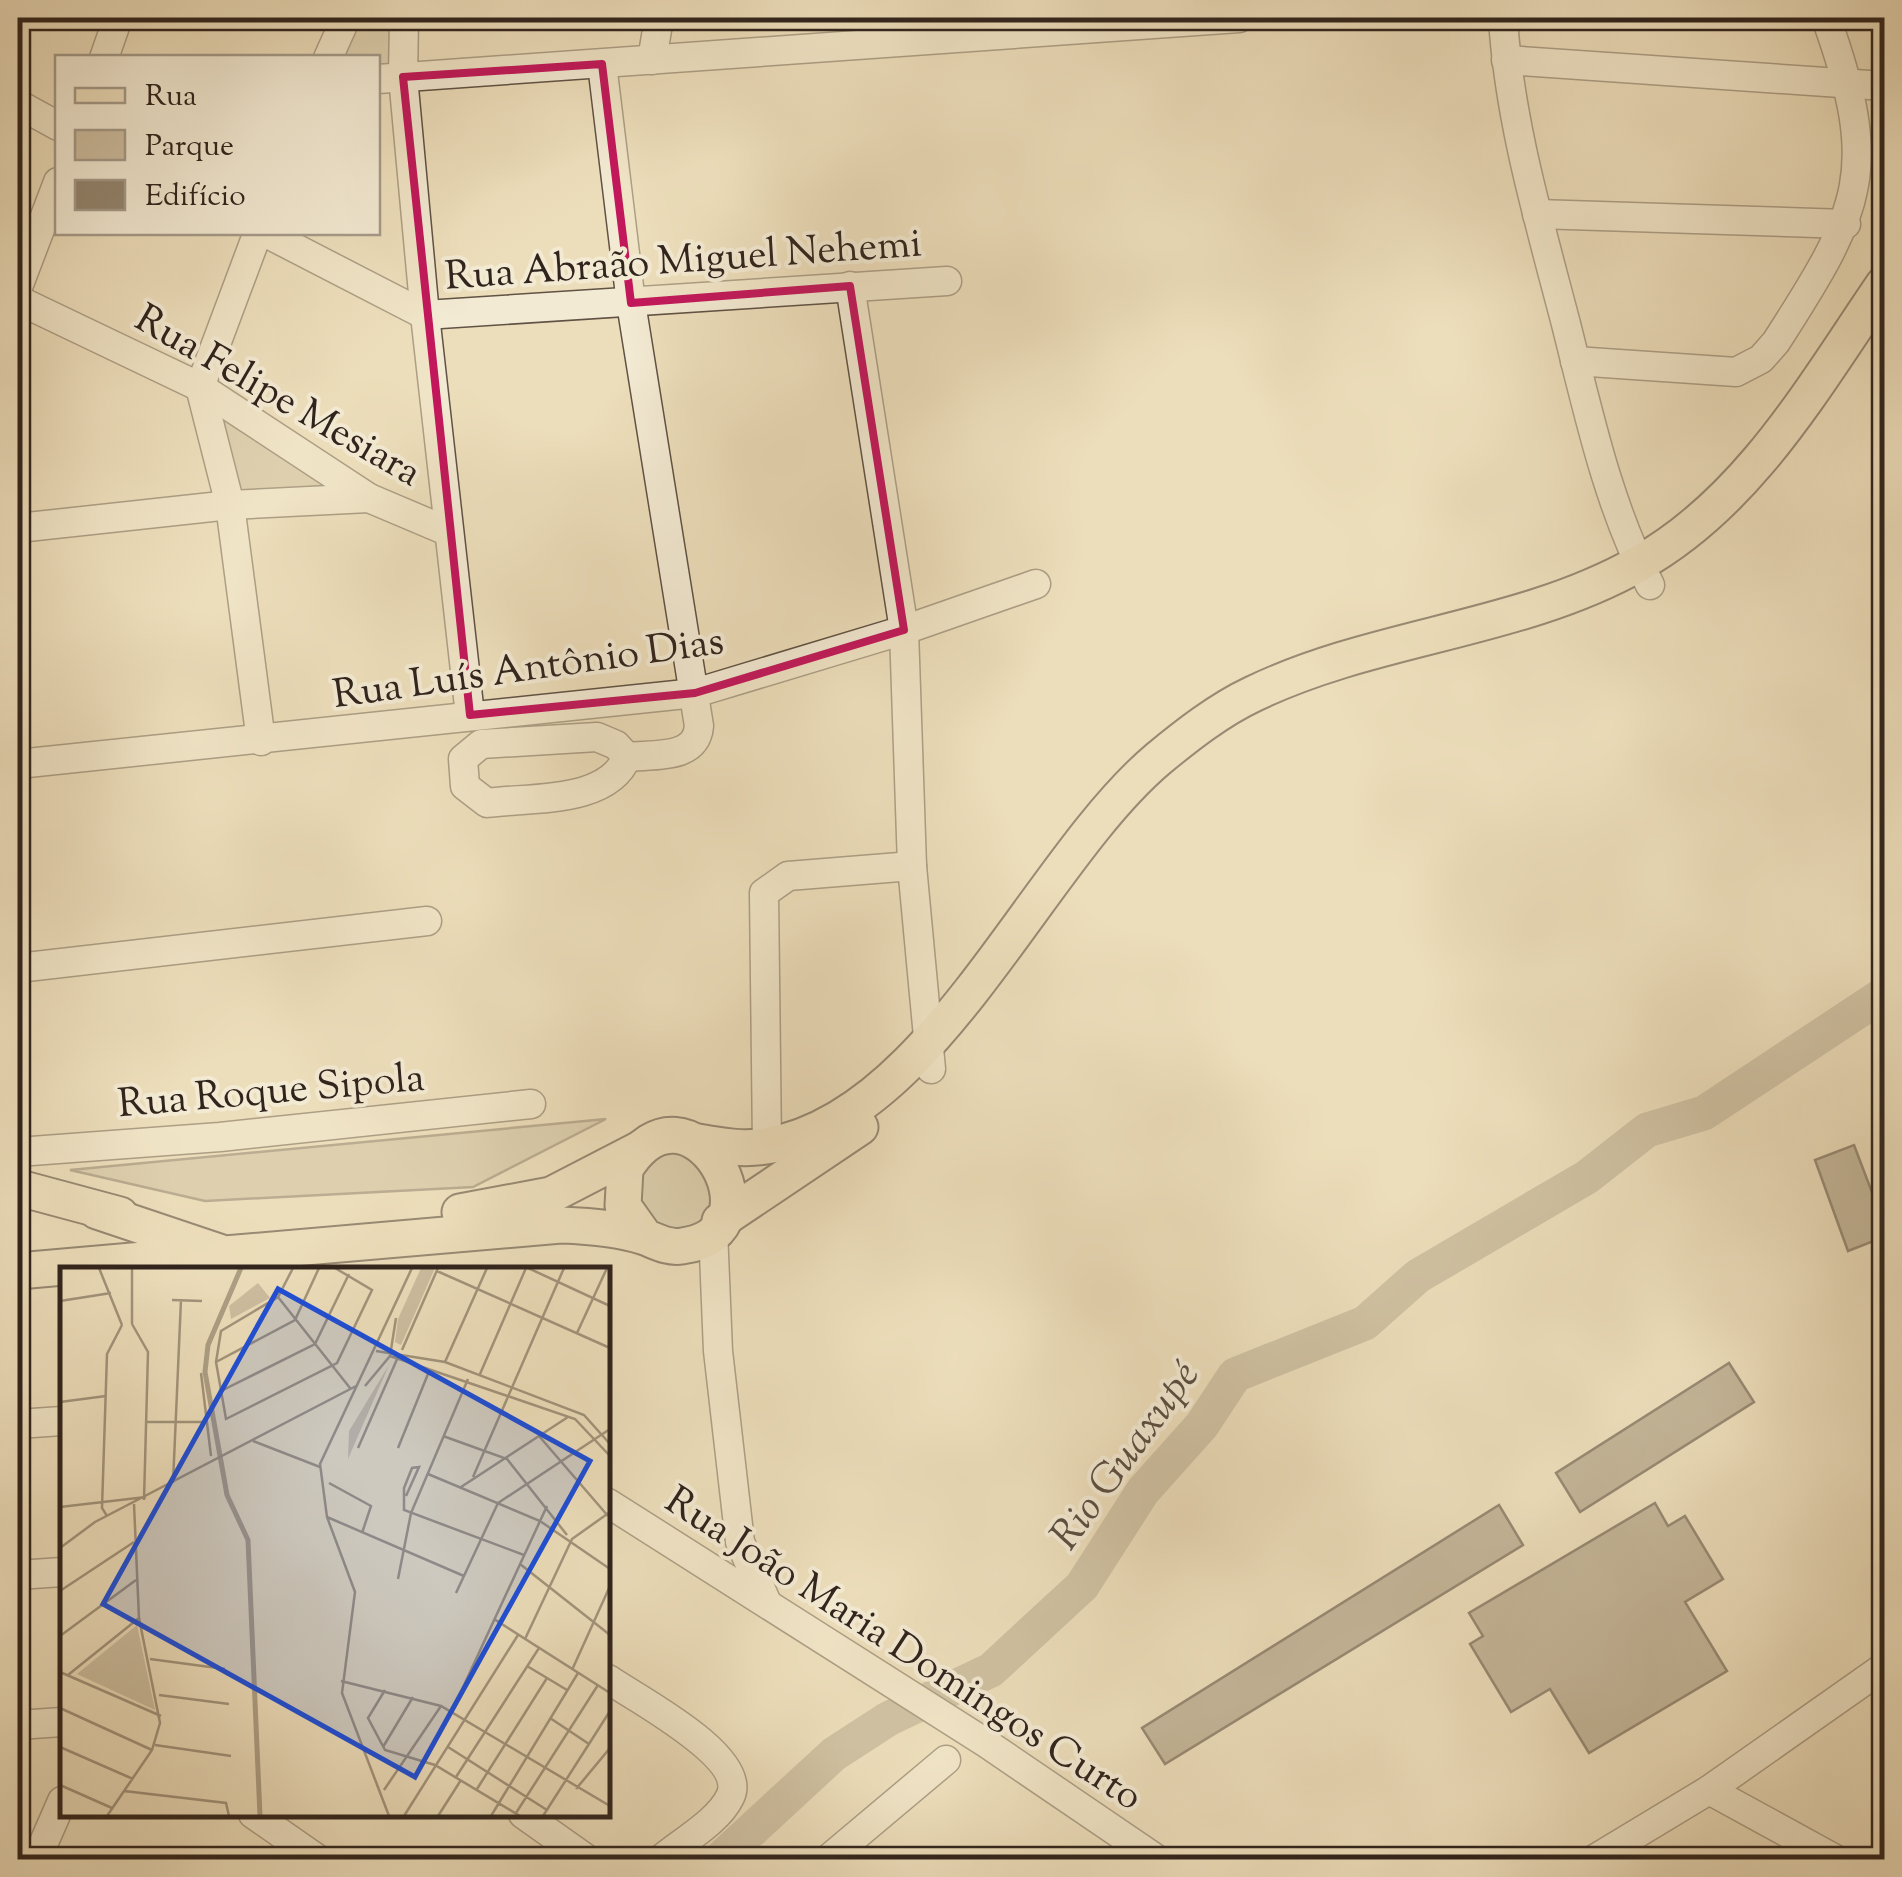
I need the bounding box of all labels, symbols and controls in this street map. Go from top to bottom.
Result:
legend [55,55,380,235]
text: Rua [145,76,197,119]
text: Parque [145,126,234,169]
text: Edifício [145,176,246,219]
street label: Rua Abraão Miguel Nehemi [443,217,924,308]
street label: Rua Felipe Mesiara [123,293,431,503]
street label: Rua Luís Antônio Dias [330,615,728,726]
street label: Rua Roque Sipola [116,1052,427,1135]
inset map [60,1267,610,1817]
water label: Rio Guaxupé [1038,1350,1216,1564]
street label: Rua João Maria Domingos Curto [653,1475,1153,1827]

